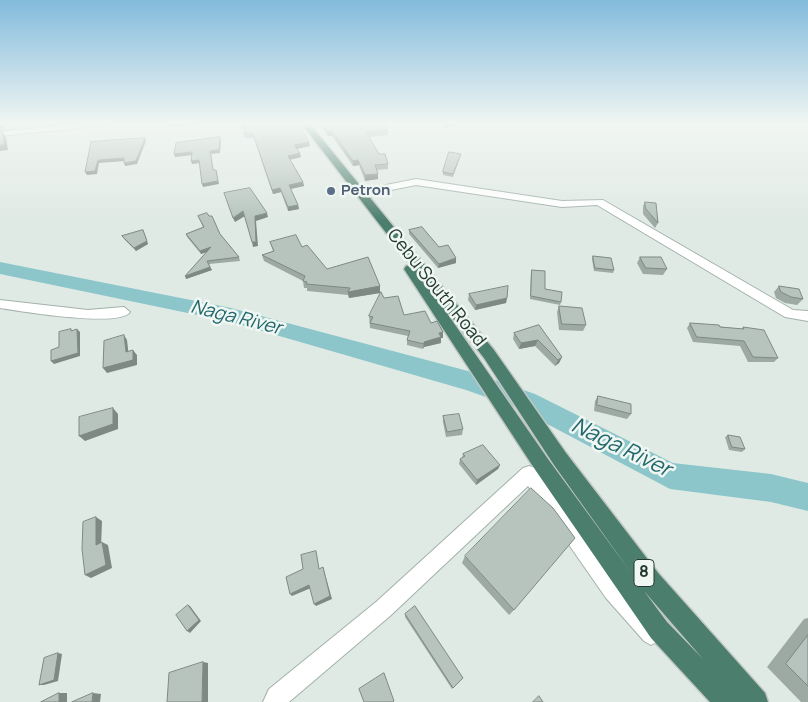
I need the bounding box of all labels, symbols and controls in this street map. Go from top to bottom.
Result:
place label: Petron [341,182,390,200]
marker: Petron [325,185,337,197]
street label: Cebu South Road [382,225,490,351]
water label: Naga River [188,296,284,340]
water label: Naga River [567,413,675,483]
road number: 8 [634,560,654,586]

